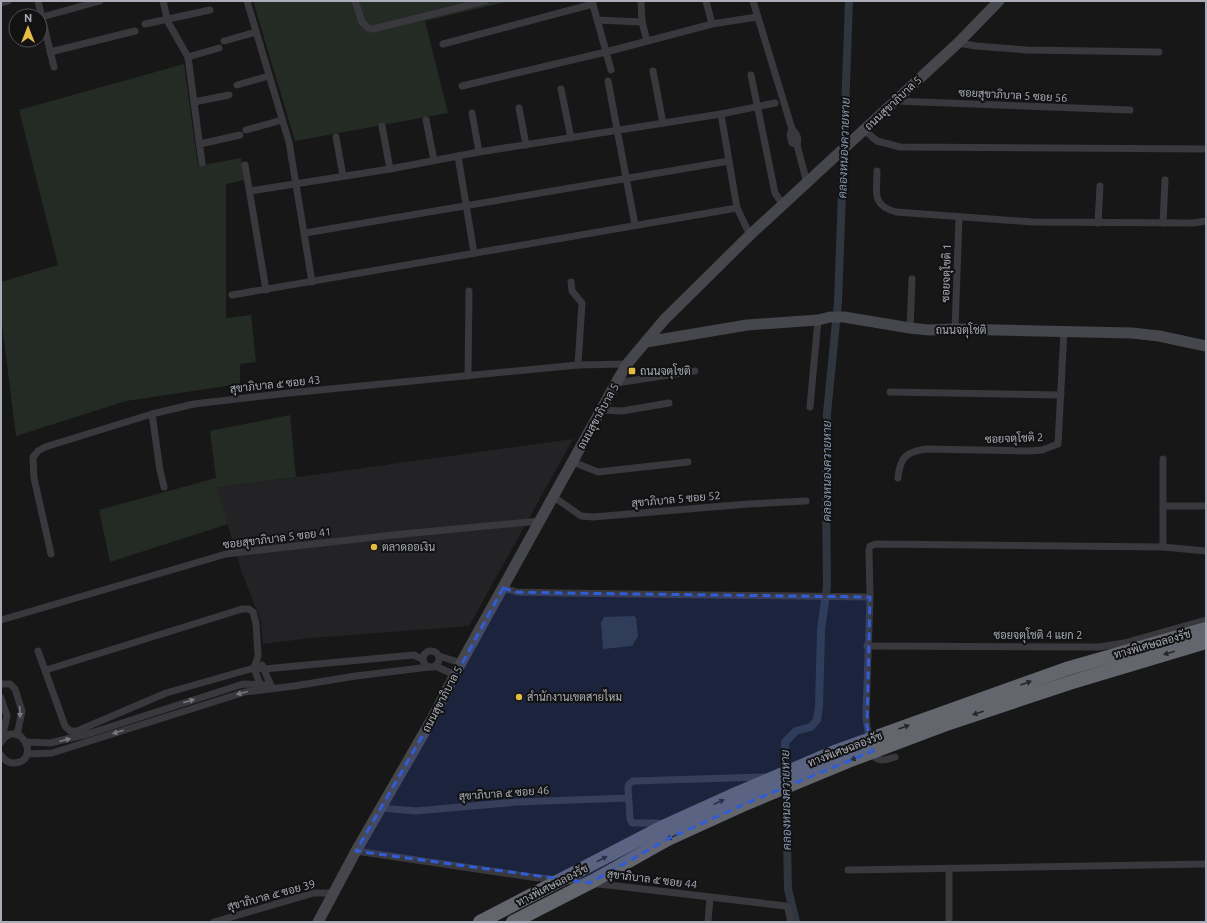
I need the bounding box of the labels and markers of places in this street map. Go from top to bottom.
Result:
place label: ถนนจตุโชติ [640,363,691,380]
marker: ถนนจตุโชติ [627,366,637,376]
place label: ตลาดออเงิน [382,541,435,553]
marker: ตลาดออเงิน [369,542,379,552]
place label: สำนักงานเขตสายไหม [527,689,622,703]
marker: สำนักงานเขตสายไหม [514,692,524,702]

